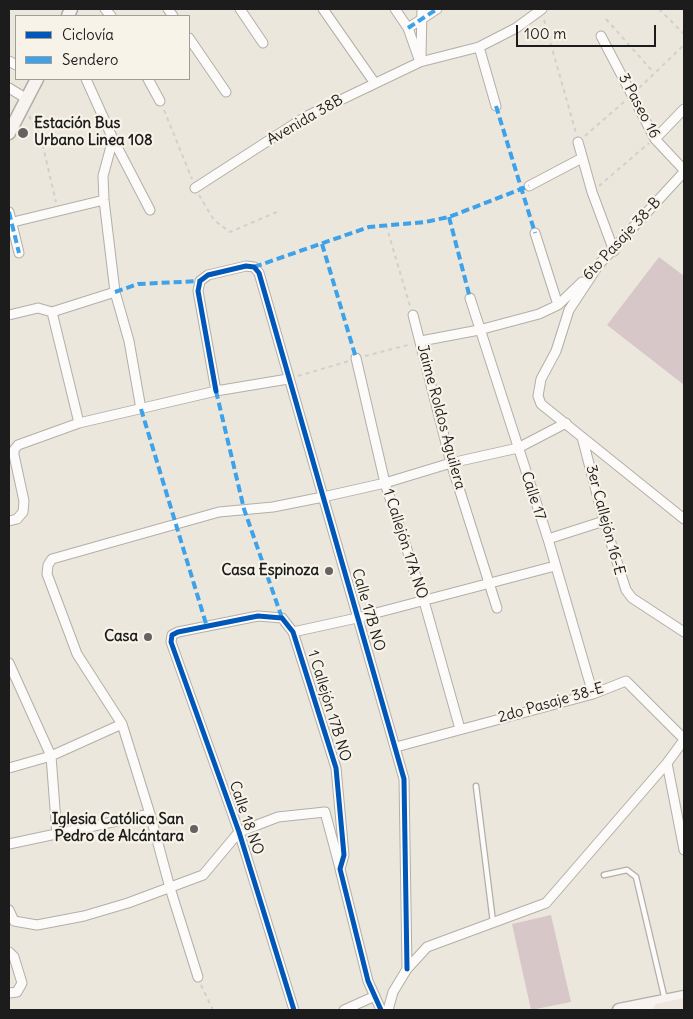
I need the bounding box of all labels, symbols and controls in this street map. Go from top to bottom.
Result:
legend [15,15,190,80]
scale bar [518,15,658,47]
text: 100 m [524,24,566,43]
text: Ciclovía [62,25,114,44]
text: Sendero [62,50,118,69]
street label: 3 Paseo 16 [614,71,664,141]
street label: Avenida 38B [264,91,346,149]
place label: Estación Bus Urbano Linea 108 [34,115,153,150]
marker: Estación Bus Urbano Linea 108 [16,126,30,140]
street label: 6to Pasaje 38-B [579,194,665,284]
street label: Jaime Roldos Aguilera [413,343,469,491]
street label: 3er Callejón 16-E [582,463,628,577]
street label: Calle 17 [517,469,549,523]
street label: 1 Callejón 17A NO [379,487,431,601]
place label: Casa Espinoza [222,562,319,580]
marker: Casa Espinoza [323,565,335,577]
street label: Calle 17B NO [348,566,388,654]
place label: Casa [104,628,138,646]
marker: Casa [142,631,154,643]
street label: 1 Callejón 17B NO [304,648,354,764]
street label: 2do Pasaje 38-E [496,679,606,727]
street label: Calle 18 NO [225,779,267,857]
place label: Iglesia Católica San Pedro de Alcántara [52,811,184,846]
marker: Iglesia Católica San Pedro de Alcántara [188,823,200,835]

